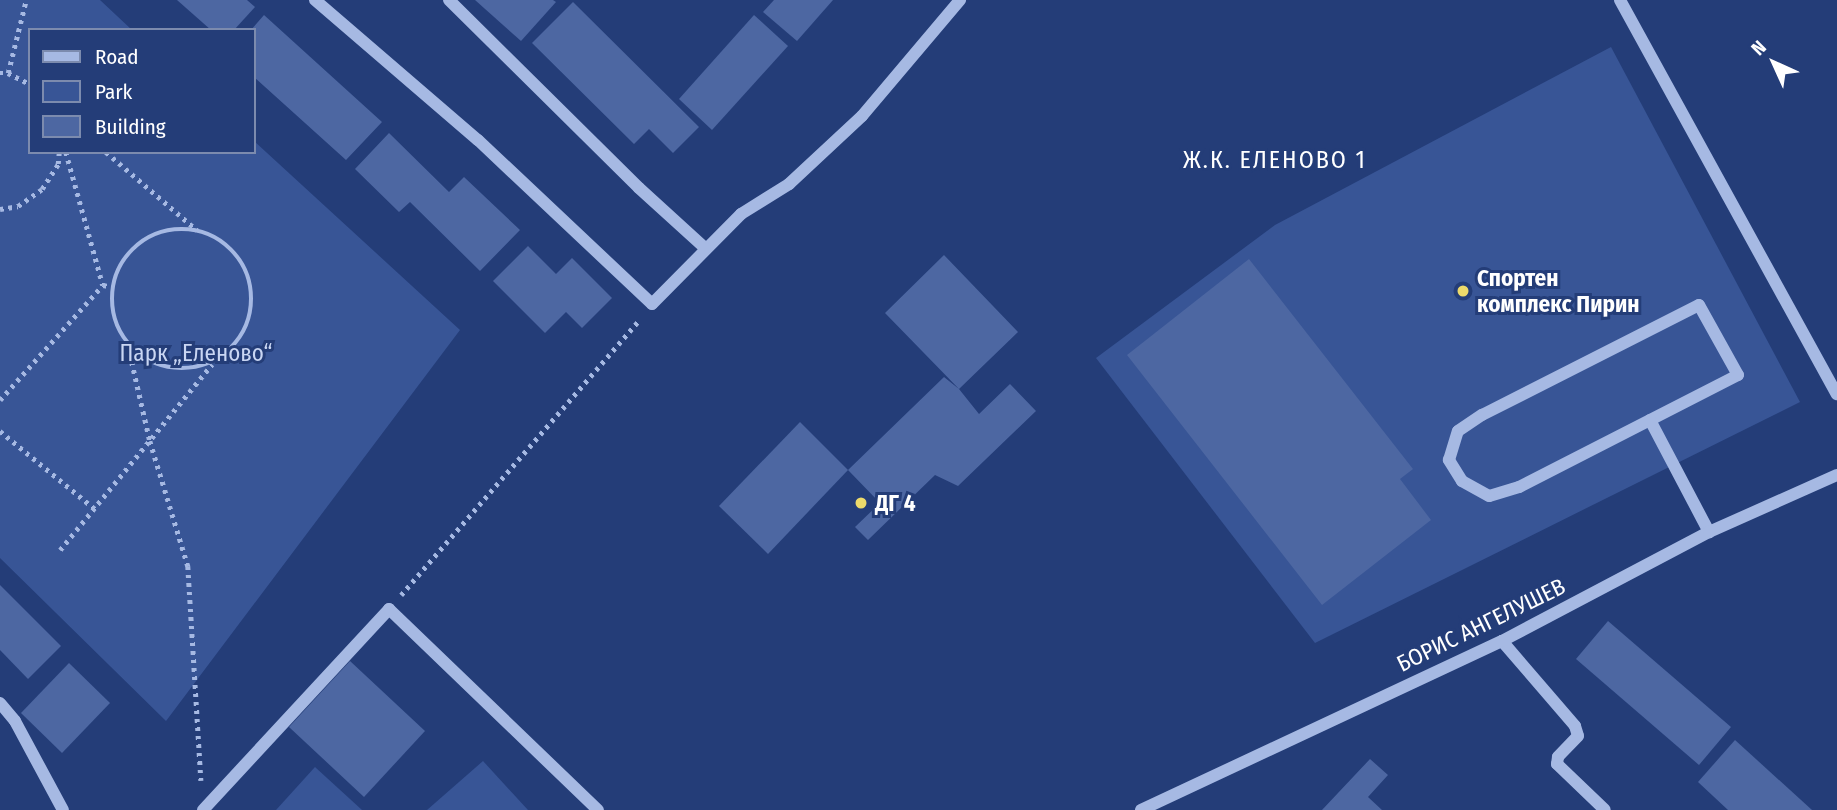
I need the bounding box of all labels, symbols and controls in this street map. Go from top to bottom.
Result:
legend [28,28,256,154]
north arrow [1739,28,1809,98]
text: N [1747,36,1771,60]
text: Road [95,44,139,70]
text: Park [95,79,132,105]
text: Building [95,114,166,140]
district label: Ж.К. ЕЛЕНОВО 1 [1185,147,1365,175]
place label: Спортен комплекс Пирин [1477,264,1639,318]
marker: Спортен комплекс Пирин [1455,283,1471,299]
park label: Парк „Еленово“ [120,339,272,367]
place label: ДГ 4 [875,489,916,517]
marker: ДГ 4 [853,495,869,511]
street label: БОРИС АНГЕЛУШЕВ [1392,572,1570,678]

